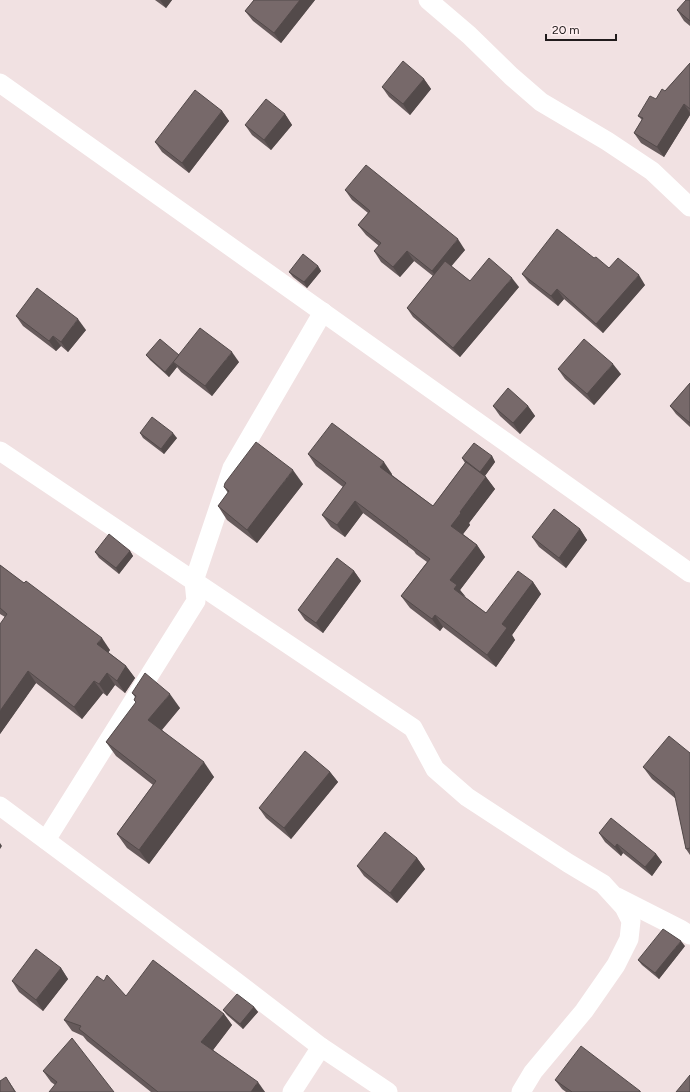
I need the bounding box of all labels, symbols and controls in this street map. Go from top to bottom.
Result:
scale bar [546,16,616,42]
text: 20 m [552,23,580,37]

